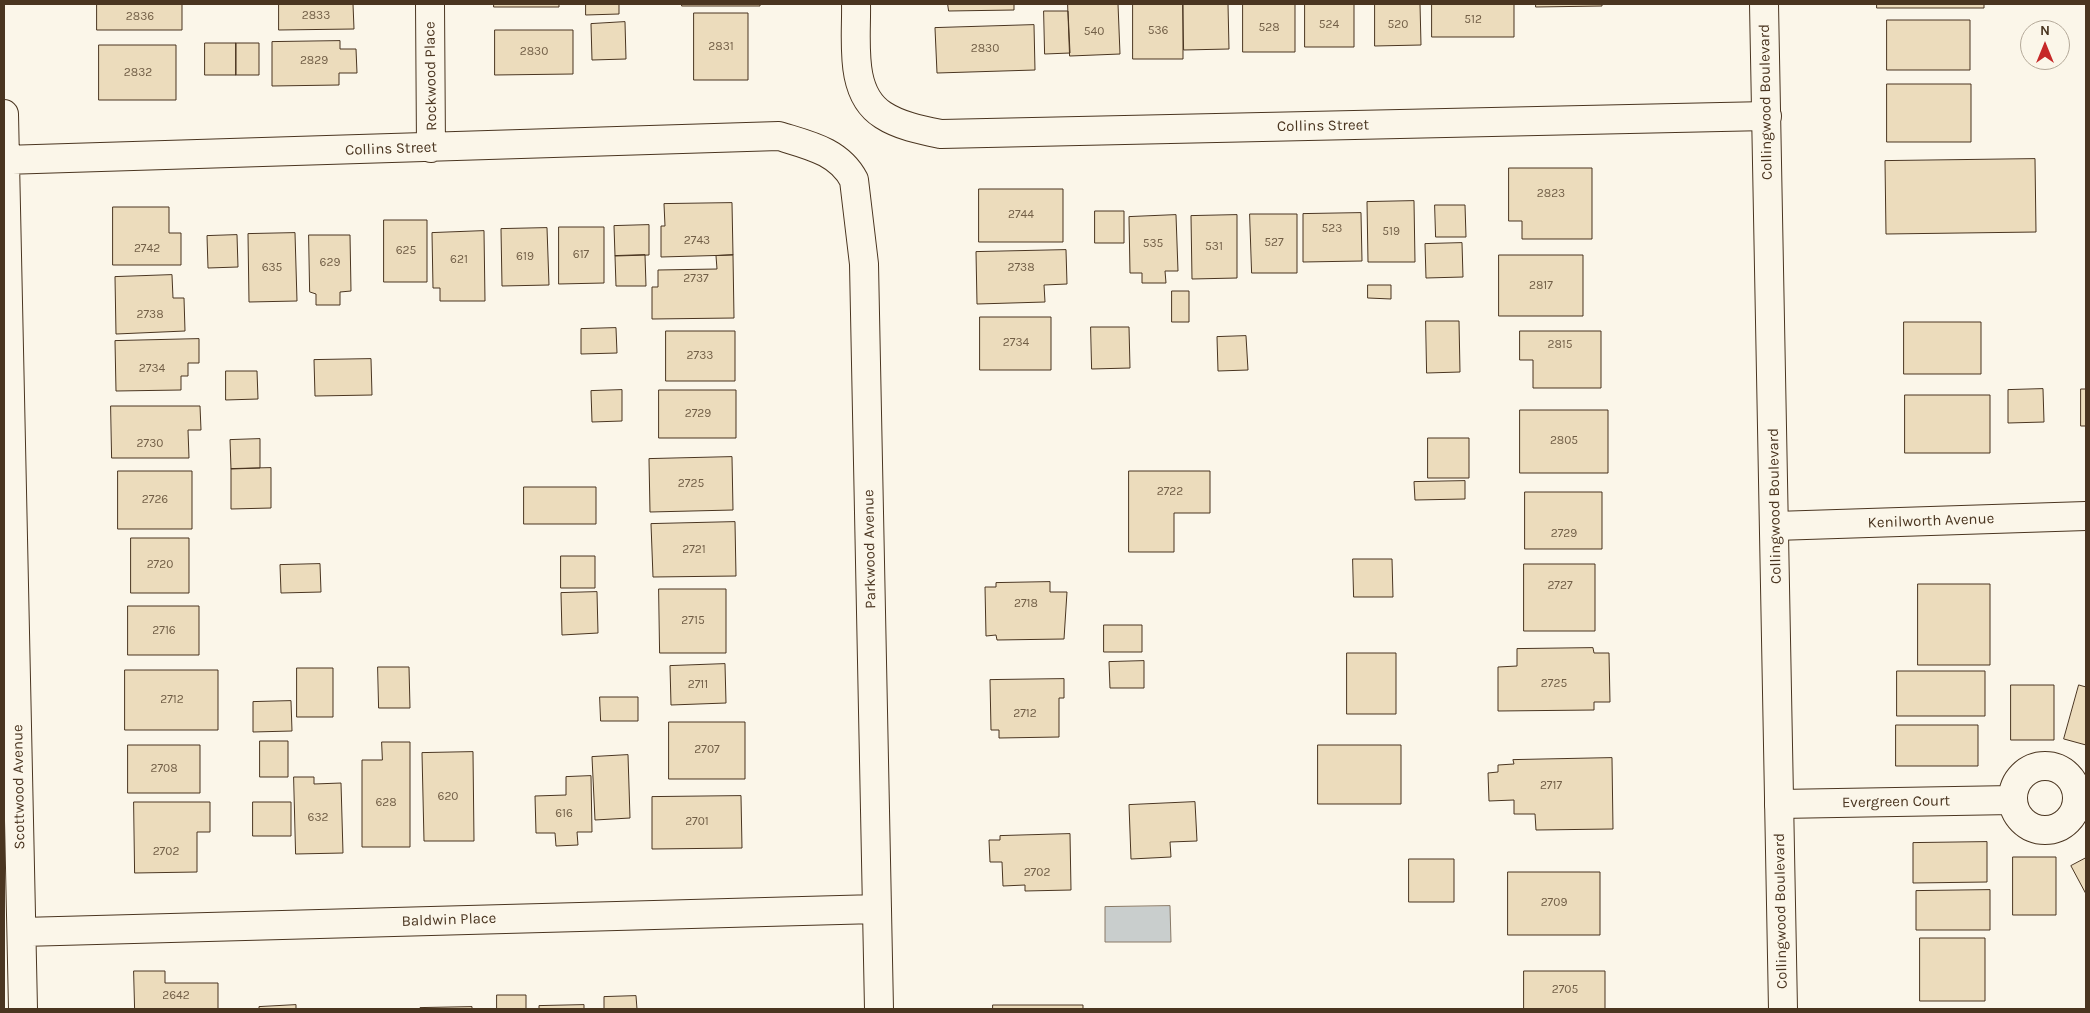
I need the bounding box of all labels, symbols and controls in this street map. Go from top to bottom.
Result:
house number: 2833 [302,9,330,23]
house number: 2836 [126,10,154,24]
house number: 512 [1464,13,1482,27]
house number: 524 [1319,18,1339,32]
house number: 520 [1388,18,1408,32]
north arrow [2020,20,2070,70]
street label: Rockwood Place [421,21,441,131]
house number: 528 [1258,21,1280,35]
text: N [2040,22,2050,39]
house number: 536 [1148,24,1168,38]
street label: Collingwood Boulevard [1756,24,1776,180]
house number: 540 [1084,25,1104,39]
house number: 2831 [708,40,734,54]
house number: 2830 [971,42,999,56]
house number: 2830 [520,45,548,59]
house number: 2829 [300,54,328,68]
house number: 2832 [124,66,152,80]
street label: Collins Street [1277,116,1369,136]
street label: Collins Street [345,138,437,160]
house number: 2823 [1537,187,1565,201]
house number: 2744 [1008,208,1034,222]
house number: 523 [1322,222,1342,236]
house number: 519 [1382,225,1400,239]
house number: 2743 [684,234,710,248]
house number: 527 [1264,236,1284,250]
house number: 535 [1143,237,1163,251]
house number: 531 [1205,240,1223,254]
house number: 2742 [134,242,160,256]
house number: 625 [396,244,416,258]
house number: 617 [573,248,589,262]
house number: 619 [516,250,534,264]
house number: 621 [450,253,468,267]
house number: 629 [320,256,340,270]
house number: 635 [262,261,282,275]
house number: 2738 [1007,261,1035,275]
house number: 2737 [683,272,709,286]
house number: 2817 [1529,279,1553,293]
house number: 2738 [136,308,164,322]
house number: 2734 [1003,336,1029,350]
house number: 2815 [1547,338,1573,352]
house number: 2733 [687,349,713,363]
house number: 2734 [139,362,165,376]
house number: 2729 [685,407,711,421]
street label: Collingwood Boulevard [1765,428,1785,584]
house number: 2805 [1550,434,1578,448]
house number: 2730 [137,437,163,451]
house number: 2725 [678,477,704,491]
house number: 2722 [1157,485,1183,499]
street label: Parkwood Avenue [860,489,880,609]
house number: 2726 [142,493,168,507]
street label: Kenilworth Avenue [1867,510,1995,532]
house number: 2729 [1551,527,1577,541]
house number: 2721 [682,543,706,557]
house number: 2720 [147,558,173,572]
house number: 2727 [1547,579,1573,593]
house number: 2718 [1014,597,1038,611]
house number: 2715 [681,614,705,628]
house number: 2716 [152,624,176,638]
house number: 2725 [1541,677,1567,691]
house number: 2711 [688,678,708,692]
house number: 2712 [160,693,184,707]
house number: 2712 [1013,707,1037,721]
street label: Scottwood Avenue [9,724,29,850]
house number: 2707 [694,743,720,757]
house number: 2708 [150,762,178,776]
house number: 2717 [1540,779,1562,793]
house number: 620 [438,790,458,804]
street label: Evergreen Court [1842,792,1950,812]
house number: 628 [375,796,397,810]
house number: 616 [555,807,573,821]
house number: 632 [308,811,328,825]
house number: 2701 [685,815,709,829]
street label: Collingwood Boulevard [1771,833,1791,989]
house number: 2702 [153,845,179,859]
house number: 2702 [1024,866,1050,880]
house number: 2709 [1541,896,1567,910]
street label: Baldwin Place [401,909,497,931]
house number: 2705 [1552,983,1578,997]
house number: 2642 [162,989,190,1003]

